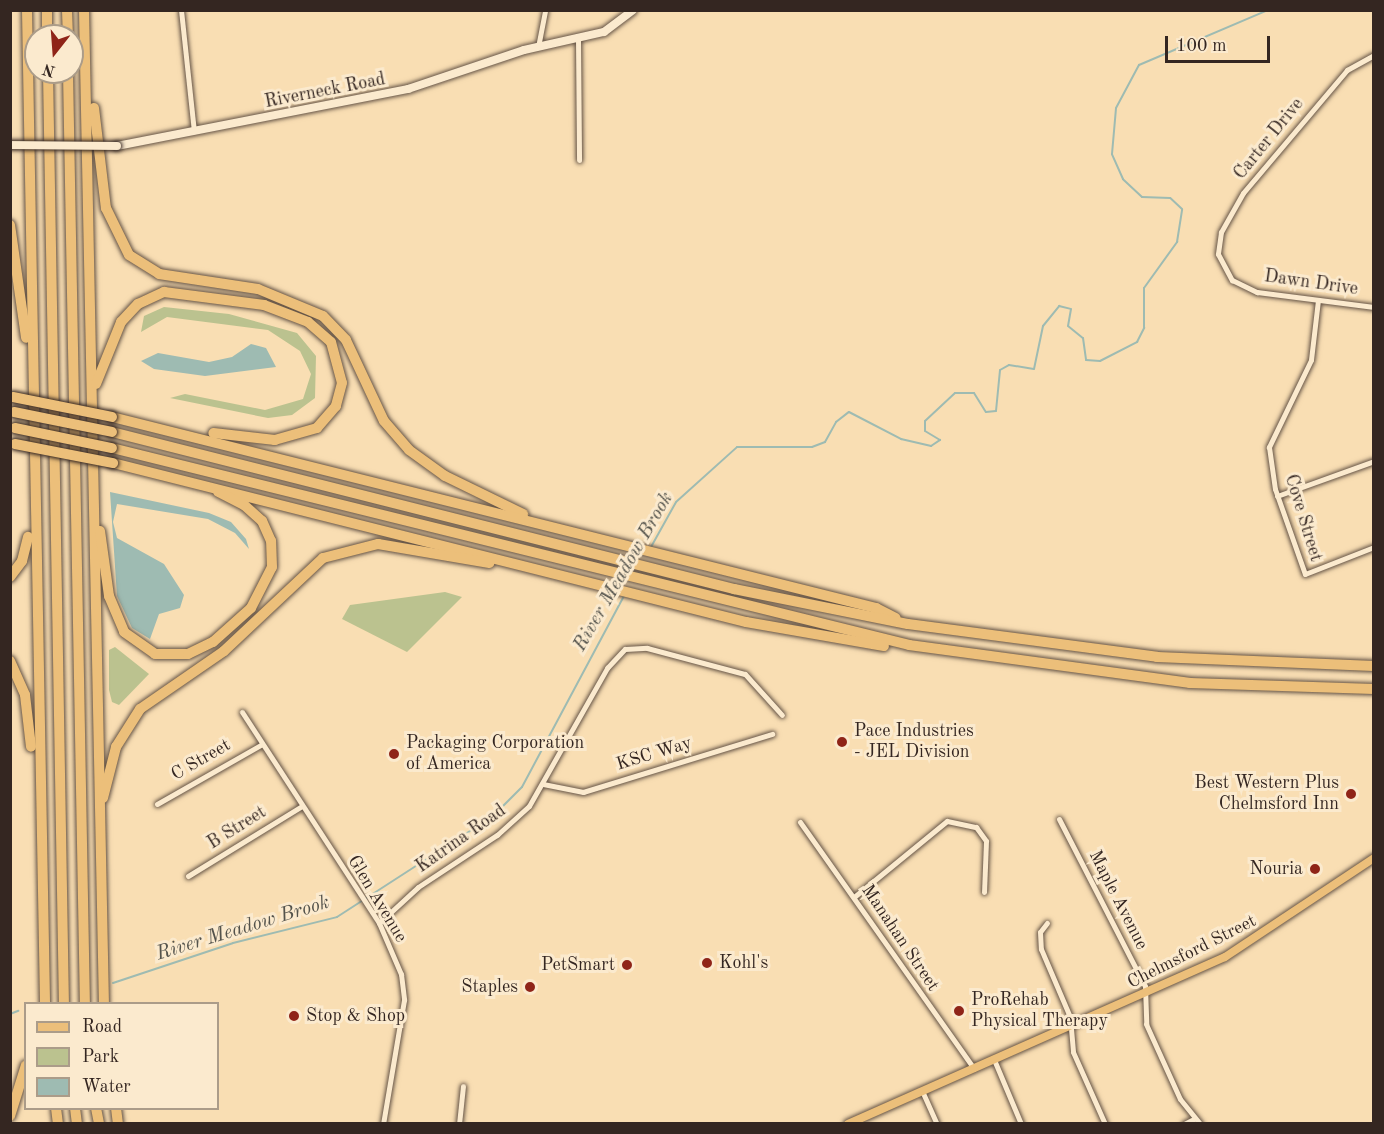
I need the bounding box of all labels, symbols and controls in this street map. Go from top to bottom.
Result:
north arrow [24,24,84,84]
scale bar [1168,24,1273,62]
text: 100 m [1176,37,1227,55]
text: N [41,60,58,79]
street label: Riverneck Road [263,69,387,113]
street label: Carter Drive [1230,94,1308,184]
street label: Dawn Drive [1263,266,1359,300]
street label: Cove Street [1280,472,1326,564]
water label: River Meadow Brook [569,488,679,656]
place label: Pace Industries - JEL Division [854,721,974,764]
street label: KSC Way [614,732,694,776]
place label: Packaging Corporation of America [406,733,584,776]
street label: C Street [168,734,234,786]
marker: Pace Industries - JEL Division [835,735,849,749]
marker: Packaging Corporation of America [387,747,401,761]
place label: Best Western Plus Chelmsford Inn [1194,773,1339,816]
marker: Best Western Plus Chelmsford Inn [1344,787,1358,801]
street label: Katrina Road [412,800,510,878]
street label: B Street [204,802,270,854]
street label: Maple Avenue [1084,847,1152,953]
street label: Glen Avenue [342,851,412,947]
place label: Nouria [1249,858,1303,880]
marker: Nouria [1308,862,1322,876]
street label: Manahan Street [856,881,944,995]
water label: River Meadow Brook [153,891,333,967]
street label: Chelmsford Street [1124,910,1260,994]
place label: Kohl's [719,952,768,974]
place label: PetSmart [541,954,615,976]
marker: Kohl's [700,956,714,970]
marker: PetSmart [620,958,634,972]
place label: Staples [461,976,518,998]
marker: Staples [523,980,537,994]
place label: ProRehab Physical Therapy [971,990,1108,1032]
legend [24,1002,219,1110]
marker: ProRehab Physical Therapy [952,1004,966,1018]
place label: Stop & Shop [306,1005,405,1027]
marker: Stop & Shop [287,1009,301,1023]
text: Road [82,1018,122,1036]
text: Park [82,1048,119,1066]
text: Water [82,1078,131,1096]

